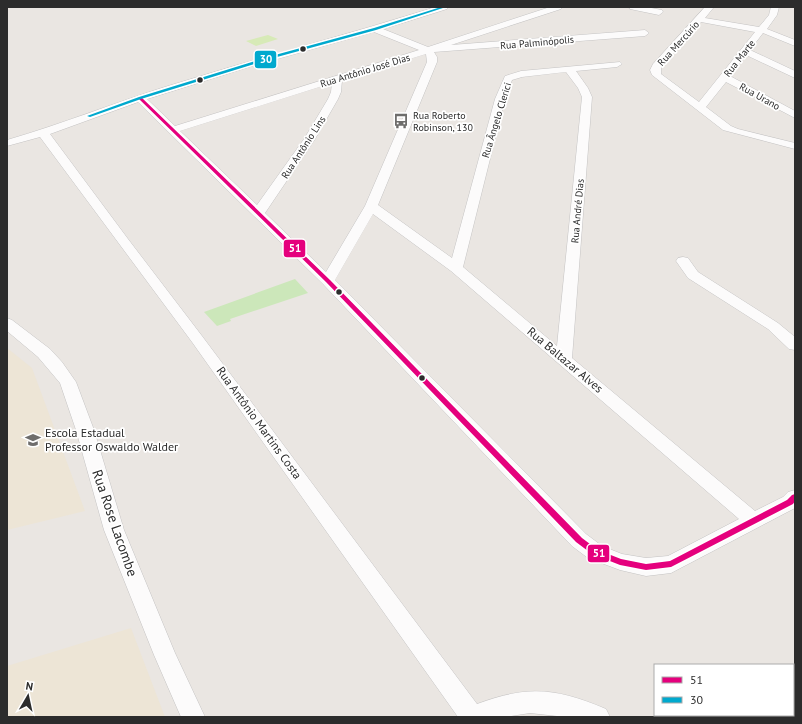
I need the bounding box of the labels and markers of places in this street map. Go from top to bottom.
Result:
unlabelled marker [298,44,308,54]
unlabelled marker [195,75,205,85]
place label: Rua Roberto Robinson, 130 [413,109,473,134]
bus stop icon: Rua Roberto Robinson, 130 [392,112,410,130]
unlabelled marker [334,287,344,297]
unlabelled marker [417,373,427,383]
place label: Escola Estadual Professor Oswaldo Walder [45,425,178,454]
school or university icon: Escola Estadual Professor Oswaldo Walder [24,431,42,449]

